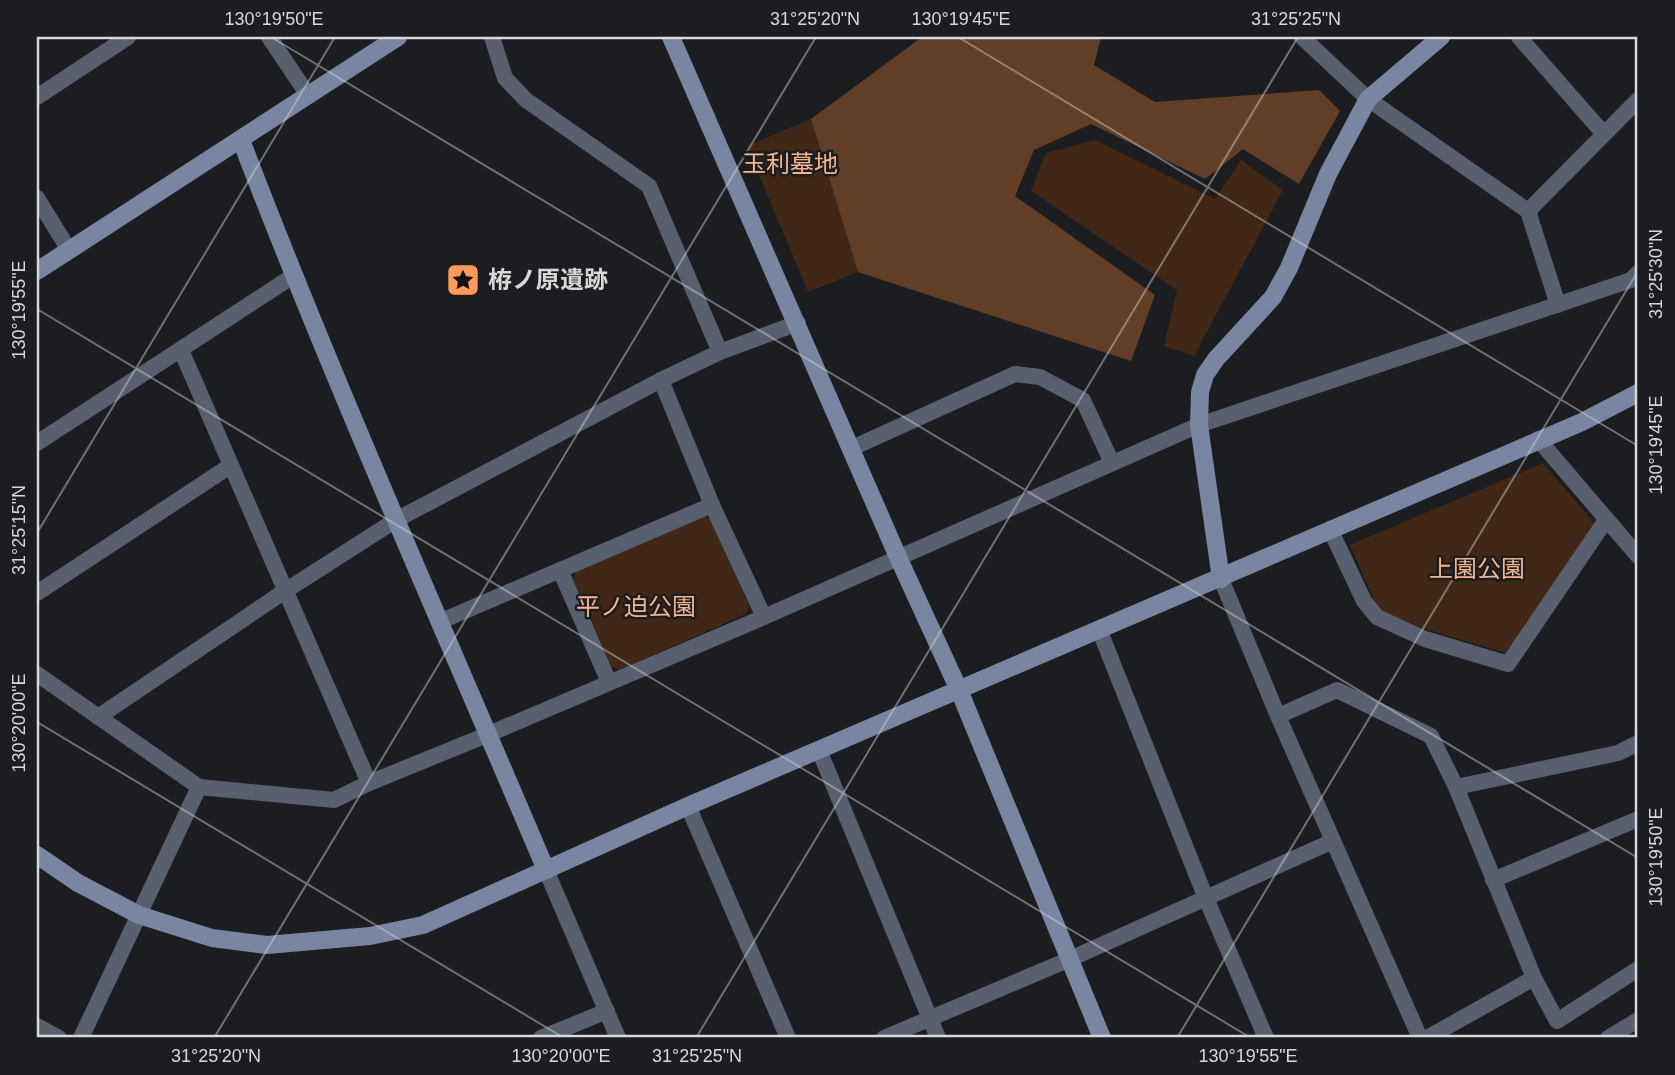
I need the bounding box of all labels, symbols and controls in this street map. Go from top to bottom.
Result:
text: 130°19'50"E [224,9,324,29]
text: 31°25'20"N [770,9,860,29]
text: 130°19'45"E [911,9,1011,29]
text: 31°25'25"N [1251,9,1341,29]
park label: 玉利墓地 [742,150,838,177]
text: 31°25'30"N [1646,229,1666,319]
text: 130°19'55"E [9,260,29,360]
place icon: 栫ノ原遺跡 [444,261,482,299]
place label: 栫ノ原遺跡 [488,266,608,293]
text: 130°19'45"E [1646,395,1666,495]
text: 31°25'15"N [9,485,29,575]
park label: 上園公園 [1429,555,1525,582]
park label: 平ノ迫公園 [576,593,696,620]
text: 130°20'00"E [9,673,29,773]
text: 130°19'50"E [1646,807,1666,907]
text: 31°25'20"N [171,1046,261,1066]
text: 130°20'00"E [511,1046,611,1066]
text: 31°25'25"N [652,1046,742,1066]
text: 130°19'55"E [1198,1046,1298,1066]

